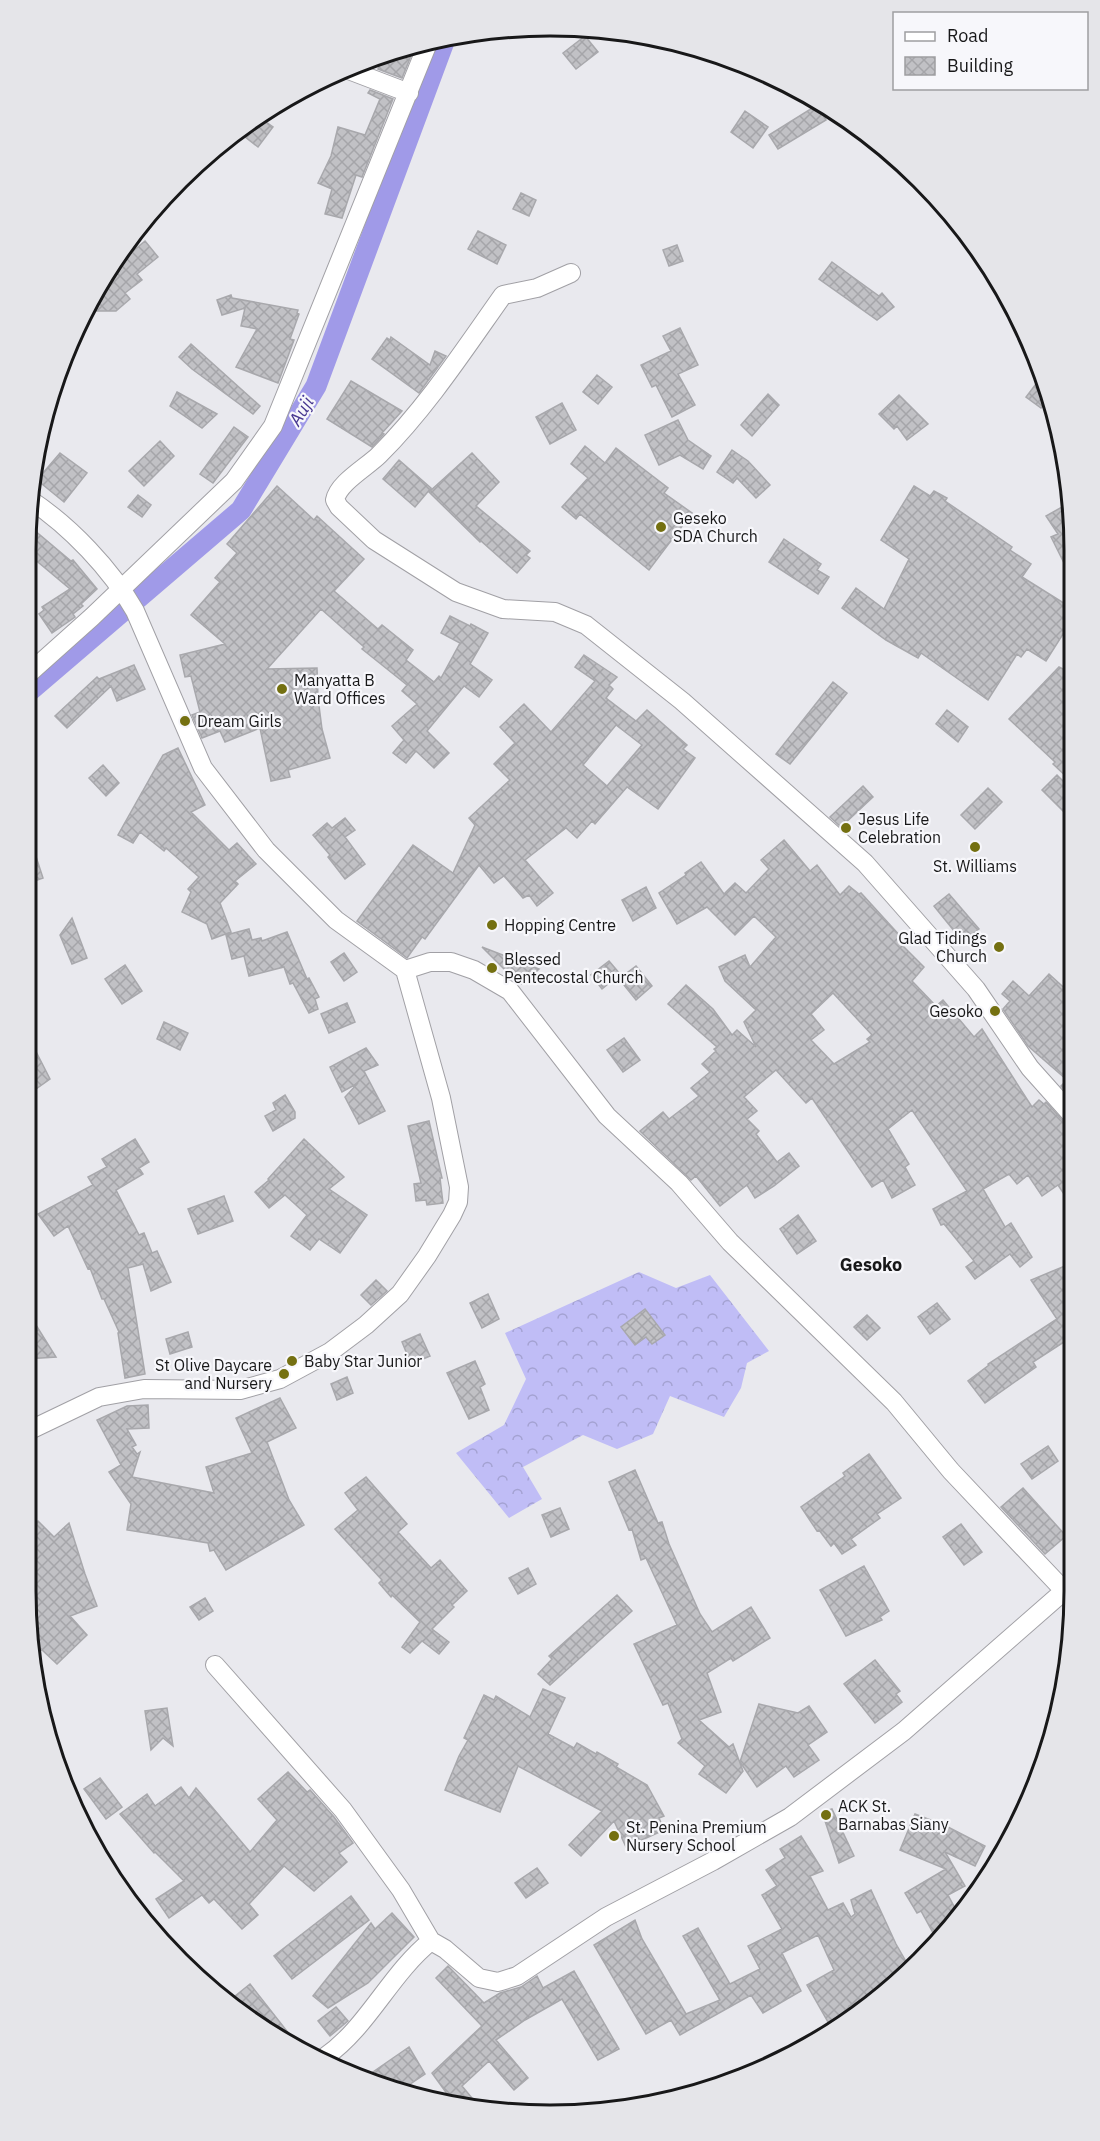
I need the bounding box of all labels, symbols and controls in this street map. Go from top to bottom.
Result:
legend [893,12,1088,90]
text: Road [947,24,988,47]
text: Building [947,54,1014,77]
water label: Auji [283,392,319,431]
place label: Geseko SDA Church [673,508,758,546]
marker: Geseko SDA Church [654,520,668,534]
place label: Manyatta B Ward Offices [294,670,386,708]
marker: Manyatta B Ward Offices [275,682,289,696]
place label: Dream Girls [197,711,282,731]
marker: Dream Girls [178,714,192,728]
place label: Jesus Life Celebration [858,809,941,847]
marker: Jesus Life Celebration [839,821,853,835]
marker: St. Williams [968,840,982,854]
place label: St. Williams [933,856,1017,876]
place label: Hopping Centre [504,915,616,935]
marker: Hopping Centre [485,918,499,932]
place label: Glad Tidings Church [898,928,987,966]
marker: Glad Tidings Church [992,940,1006,954]
place label: Blessed Pentecostal Church [504,949,644,987]
marker: Blessed Pentecostal Church [485,961,499,975]
place label: Gesoko [929,1001,983,1021]
marker: Gesoko [988,1004,1002,1018]
district label: Gesoko [840,1253,902,1276]
place label: Baby Star Junior [304,1351,422,1371]
marker: Baby Star Junior [285,1354,299,1368]
place label: St Olive Daycare and Nursery [155,1355,272,1393]
marker: St Olive Daycare and Nursery [277,1367,291,1381]
place label: ACK St. Barnabas Siany [838,1796,949,1834]
marker: ACK St. Barnabas Siany [819,1808,833,1822]
place label: St. Penina Premium Nursery School [626,1817,767,1855]
marker: St. Penina Premium Nursery School [607,1829,621,1843]

